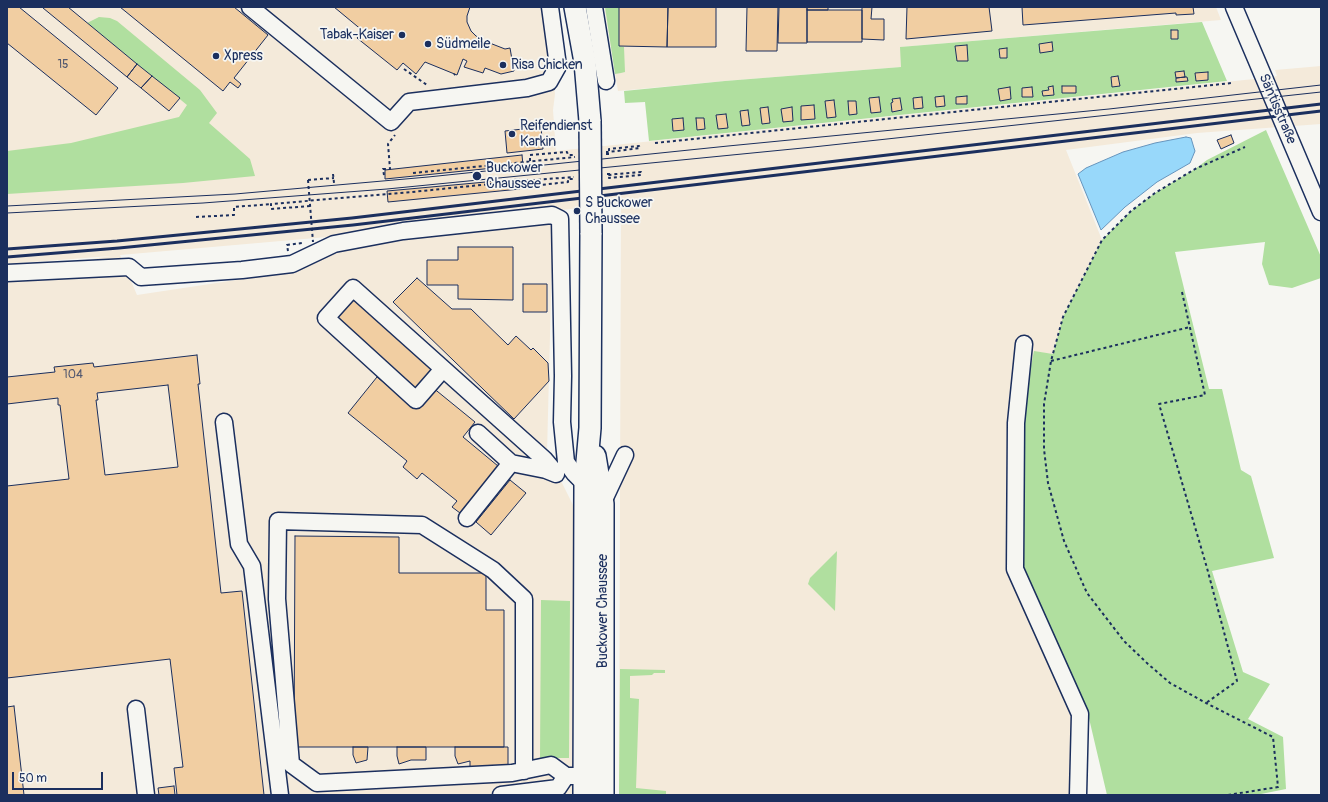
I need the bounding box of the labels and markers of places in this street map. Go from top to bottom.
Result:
place label: Tabak-Kaiser [320,27,394,43]
marker: Tabak-Kaiser [397,30,407,40]
place label: Südmeile [436,36,490,52]
marker: Südmeile [423,39,433,49]
place label: Xpress [224,48,263,64]
marker: Xpress [211,51,221,61]
place label: Risa Chicken [511,57,583,73]
marker: Risa Chicken [498,60,508,70]
place label: Reifendienst Karkin [520,118,592,150]
marker: Reifendienst Karkin [507,129,517,139]
place label: Buckower Chaussee [486,160,543,192]
marker: Buckower Chaussee [471,170,483,182]
place label: S Buckower Chaussee [585,195,653,228]
marker: S Buckower Chaussee [572,206,582,216]

